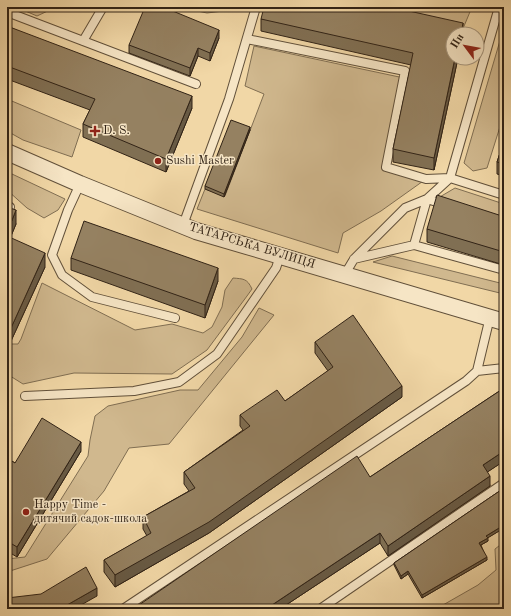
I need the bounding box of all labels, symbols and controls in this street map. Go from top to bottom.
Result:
north arrow [445,26,485,66]
text: Пн [449,32,466,51]
place label: D. S. [103,125,130,137]
marker: D. S. [90,126,100,136]
place label: Sushi Master [166,155,234,167]
marker: Sushi Master [153,156,163,166]
street label: ТАТАРСЬКА ВУЛИЦЯ [187,221,317,271]
place label: Happy Time - дитячий садок-школа [34,499,147,525]
marker: Happy Time - дитячий садок-школа [21,507,31,517]

